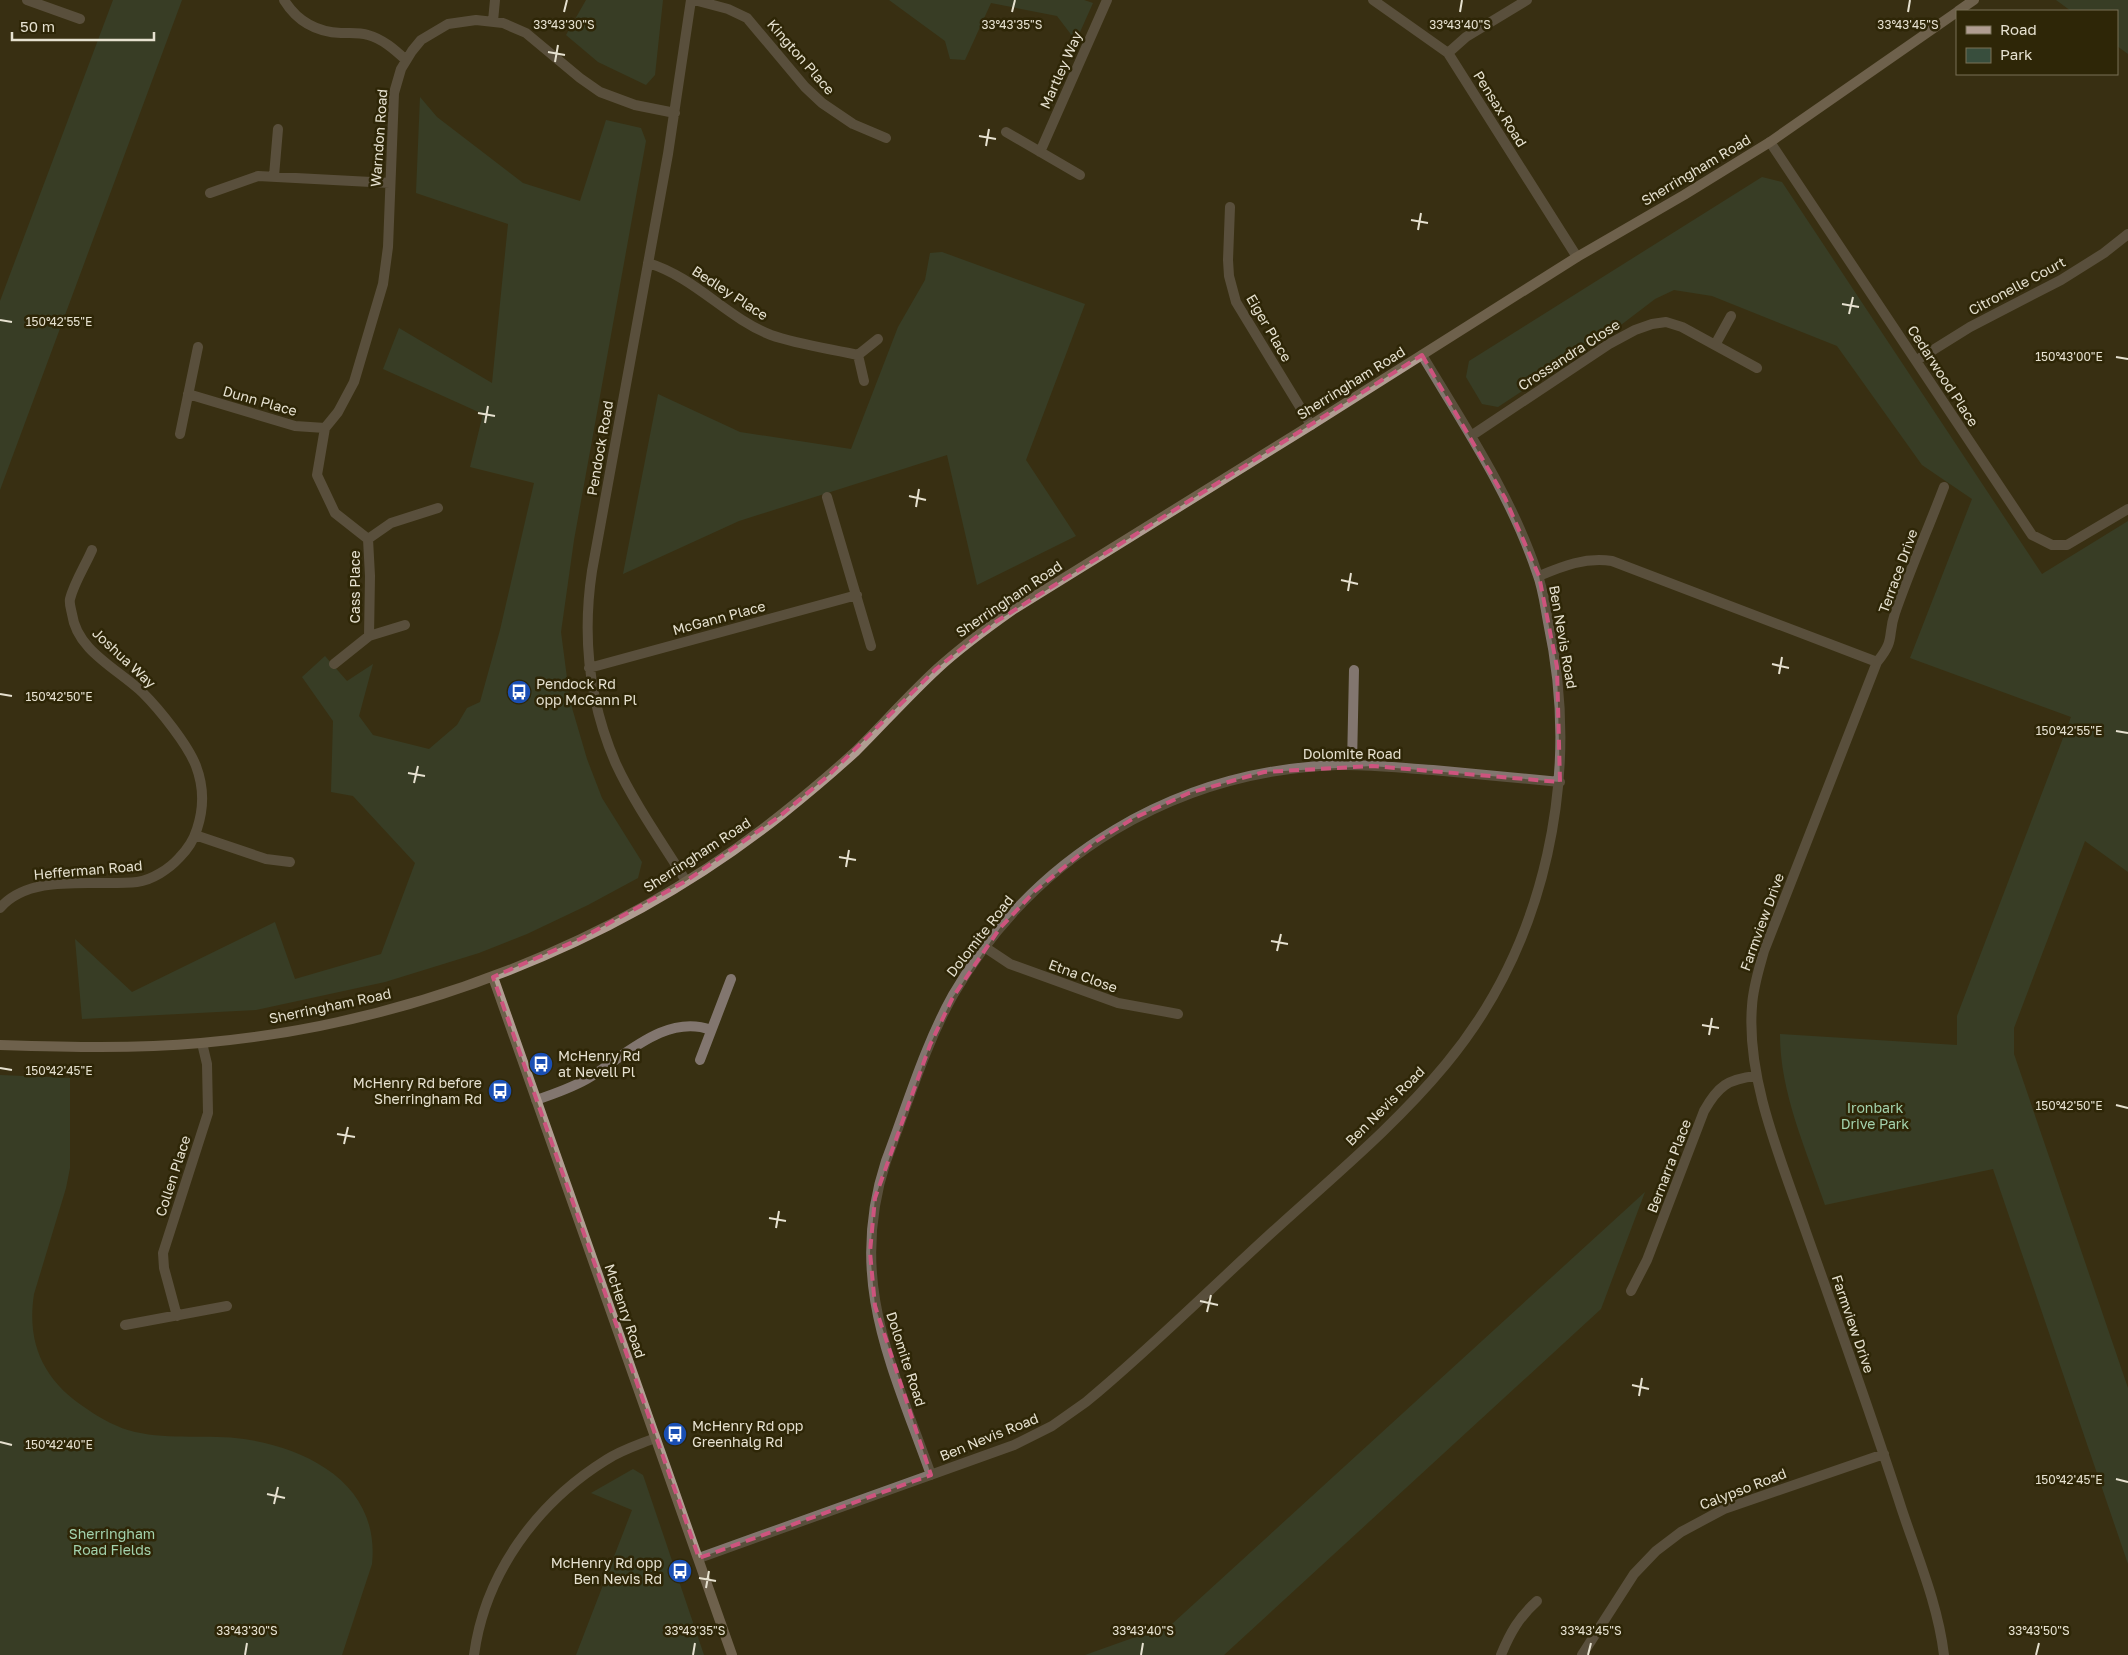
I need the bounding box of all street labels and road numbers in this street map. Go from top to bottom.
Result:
street label: Kington Place [764,16,839,98]
street label: Martley Way [1036,28,1085,111]
street label: Pensax Road [1470,68,1531,150]
street label: Warndon Road [367,88,390,188]
street label: Sherringham Road [1638,130,1753,209]
street label: Citronelle Court [1965,253,2068,318]
street label: Bedley Place [689,262,771,323]
street label: Eiger Place [1243,291,1296,365]
street label: Crossandra Close [1515,315,1623,394]
street label: Cedarwood Place [1904,322,1982,430]
street label: Sherringham Road [1294,342,1408,423]
street label: Dunn Place [221,382,299,419]
street label: Pendock Road [583,399,616,497]
street label: Terrace Drive [1874,526,1921,615]
street label: Cass Place [346,550,363,624]
street label: Sherringham Road [952,557,1065,640]
street label: Ben Nevis Road [1546,584,1581,690]
street label: McGann Place [671,597,767,638]
street label: Joshua Way [89,624,160,691]
street label: Dolomite Road [1303,745,1401,762]
street label: Sherringham Road [640,814,753,896]
street label: Hefferman Road [33,856,143,883]
street label: Farmview Drive [1736,871,1787,973]
street label: Dolomite Road [943,892,1017,980]
street label: Etna Close [1046,955,1120,996]
street label: Sherringham Road [267,984,392,1027]
street label: Ben Nevis Road [1342,1063,1428,1149]
street label: Bernarra Place [1643,1117,1694,1215]
street label: Collen Place [151,1133,194,1219]
street label: McHenry Road [601,1261,650,1360]
street label: Farmview Drive [1829,1273,1878,1375]
street label: Dolomite Road [883,1309,930,1408]
street label: Ben Nevis Road [937,1409,1041,1464]
street label: Calypso Road [1697,1464,1789,1513]

